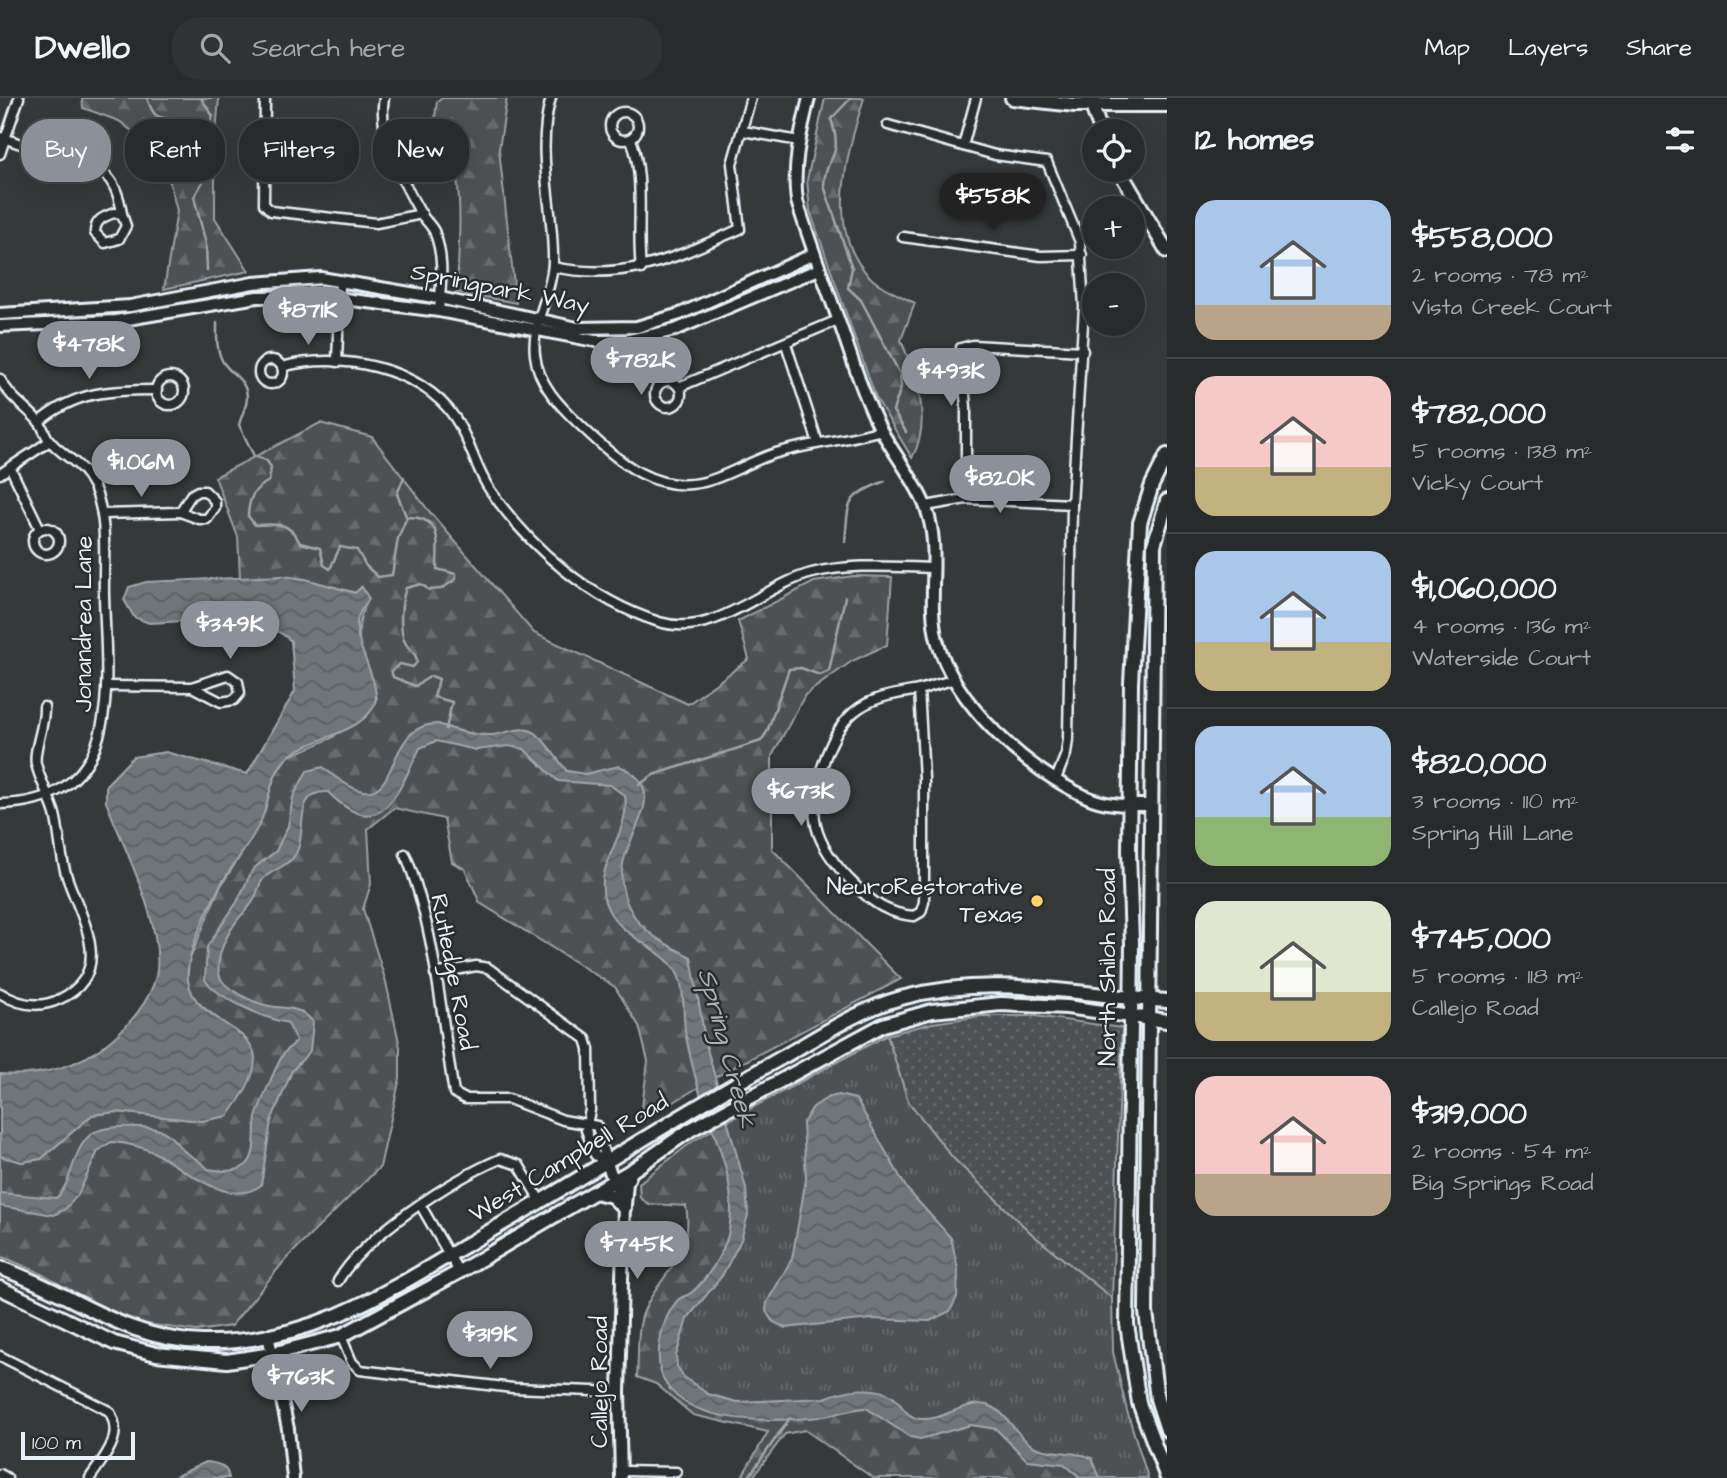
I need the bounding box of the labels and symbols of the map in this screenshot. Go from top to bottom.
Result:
pin: $558K [944,174,1042,233]
street label: Springpark Way [408,255,592,324]
pin: $871K [259,288,357,347]
pin: $478K [40,322,138,381]
pin: $782K [592,338,690,397]
pin: $493K [902,348,1000,408]
pin: $1.06M [84,440,198,499]
pin: $820K [951,456,1049,515]
street label: Jonandrea Lane [67,536,101,712]
pin: $349K [181,602,279,661]
pin: $673K [752,768,850,828]
street label: North Shiloh Road [1091,868,1125,1066]
place label: NeuroRestorative Texas [826,870,1023,932]
street label: Rutledge Road [420,891,485,1053]
marker: NeuroRestorative Texas [1029,893,1045,909]
water label: Spring Creek [688,965,766,1133]
street label: West Campbell Road [463,1085,675,1231]
pin: $745K [588,1222,686,1281]
pin: $319K [441,1312,539,1371]
street label: Callejo Road [583,1316,617,1448]
pin: $763K [252,1354,350,1414]
scale bar [21,1429,135,1461]

